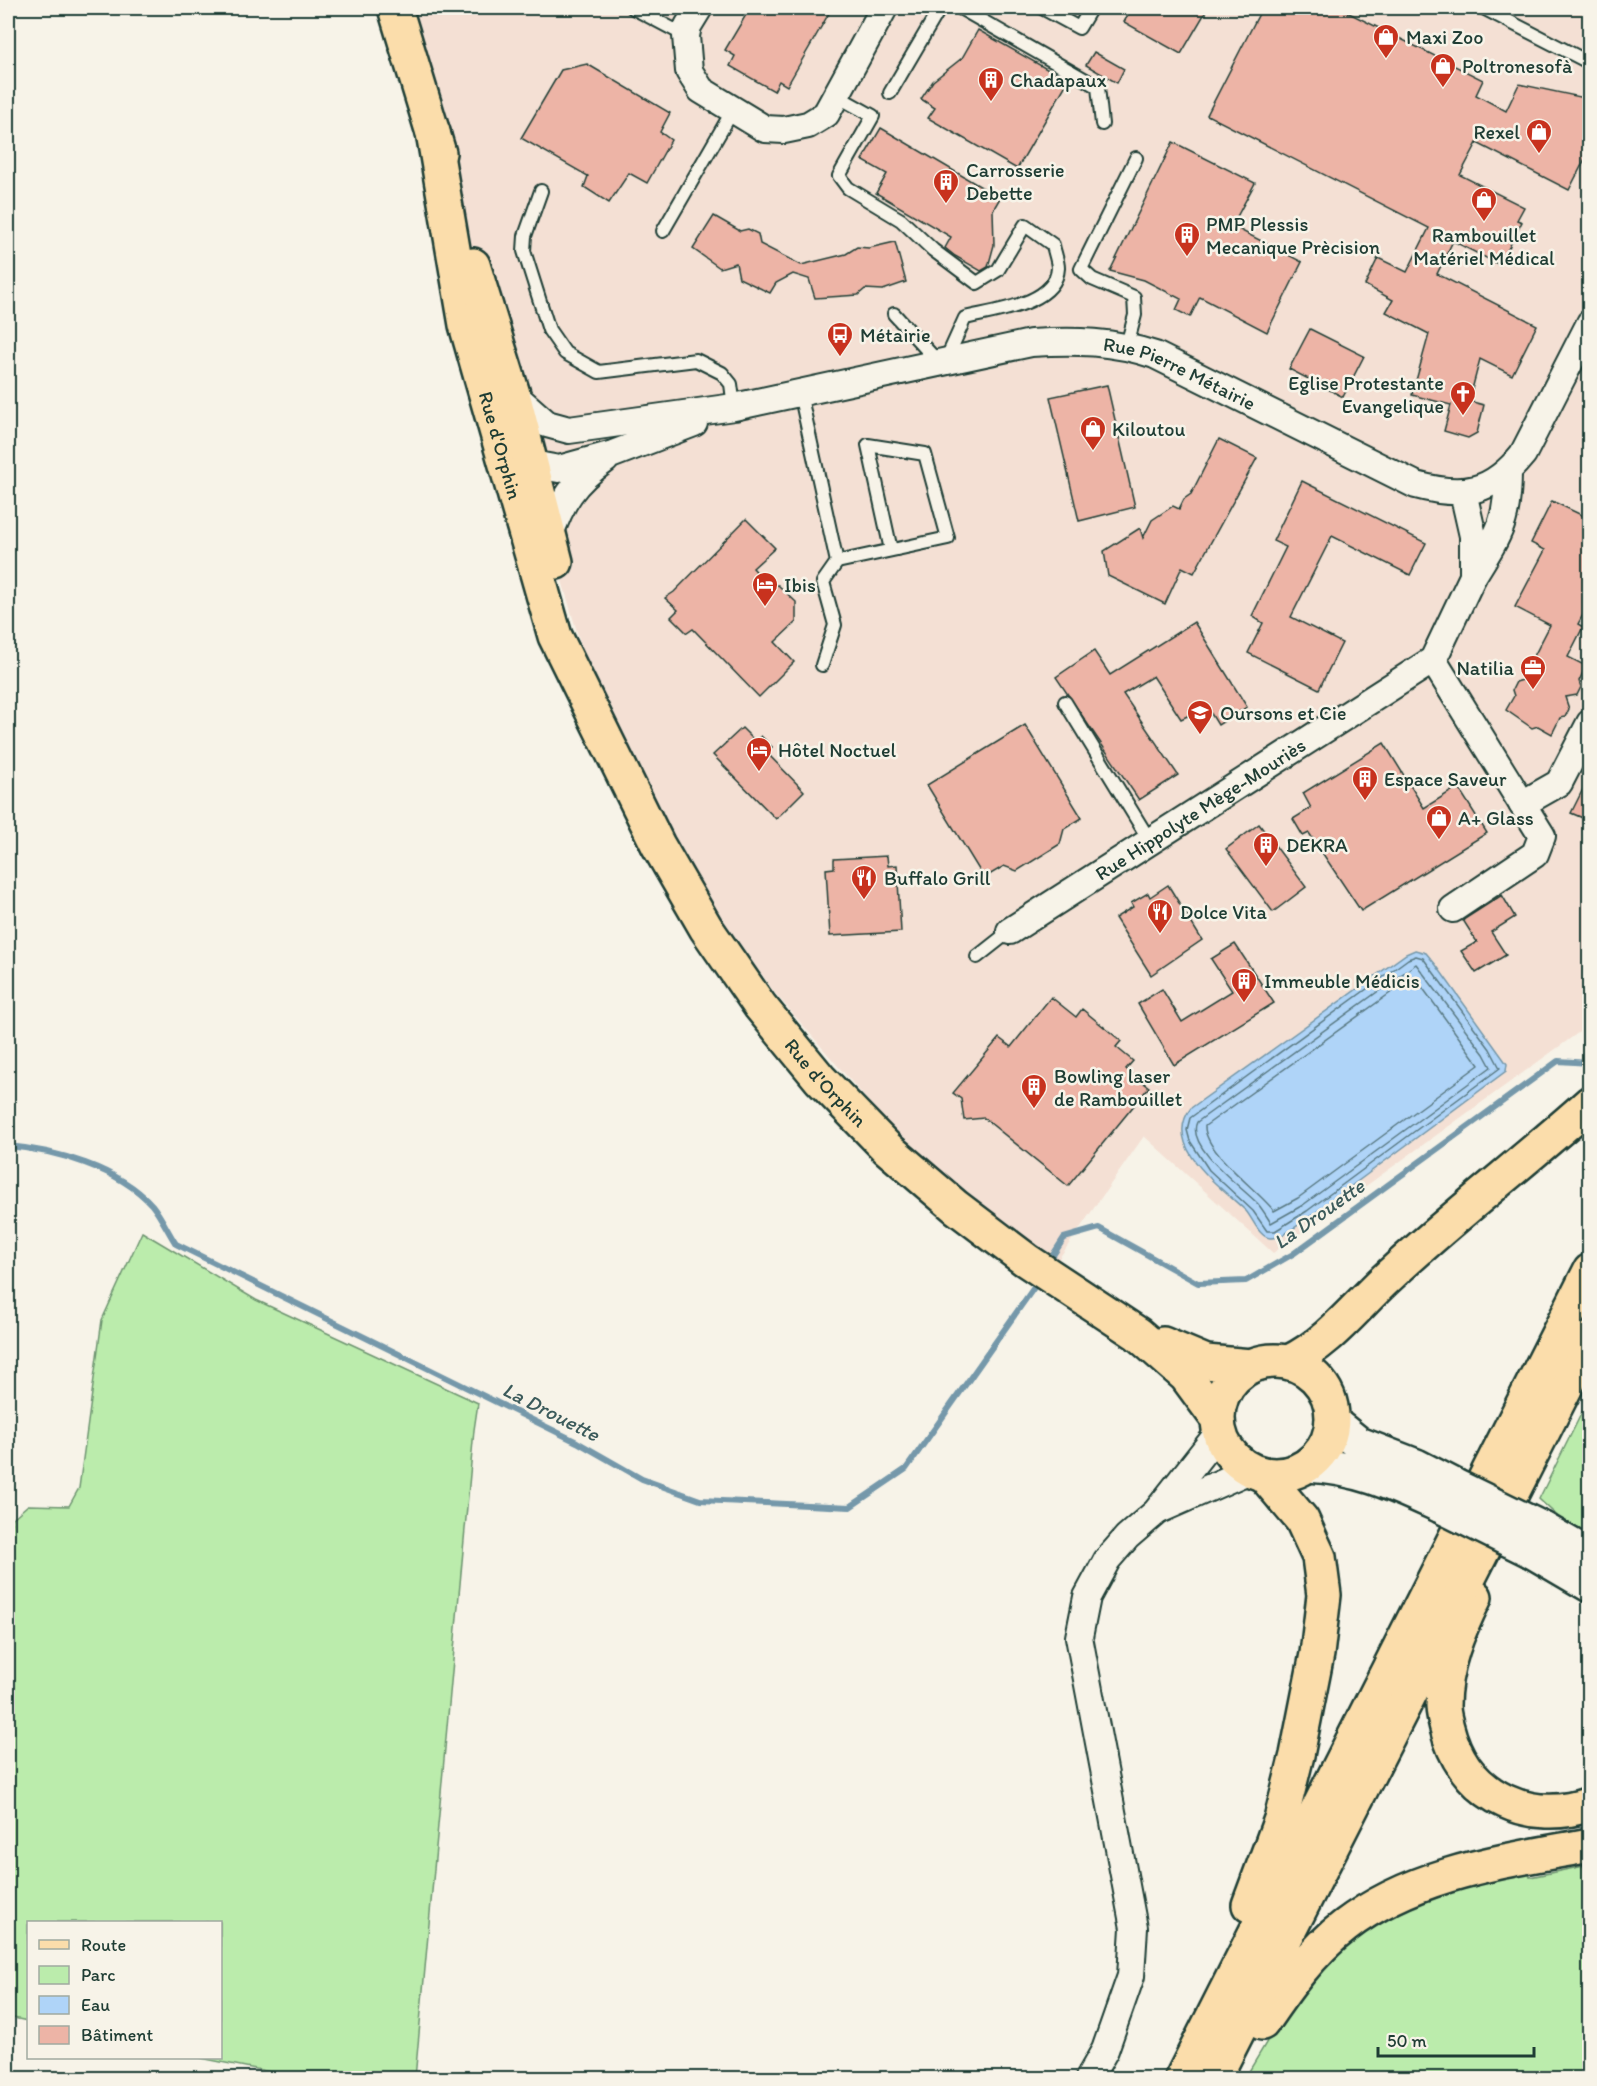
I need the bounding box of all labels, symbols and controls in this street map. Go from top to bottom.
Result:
shop icon: Maxi Zoo [1371,22,1401,60]
place label: Maxi Zoo [1406,25,1483,49]
shop icon: Poltronesofà [1428,51,1458,89]
place label: Poltronesofà [1462,54,1573,78]
building icon: Chadapaux [976,65,1006,103]
place label: Chadapaux [1010,68,1107,92]
shop icon: Rexel [1524,117,1554,155]
place label: Rexel [1473,120,1520,144]
place label: Carrosserie Debette [966,158,1065,205]
building icon: Carrosserie Debette [931,167,961,205]
shop icon: Rambouillet Matériel Médical [1469,185,1499,223]
place label: PMP Plessis Mecanique Prècision [1206,212,1380,259]
building icon: PMP Plessis Mecanique Prècision [1172,220,1202,258]
place label: Rambouillet Matériel Médical [1413,223,1555,270]
bus stop icon: Métairie [825,320,855,358]
place label: Métairie [860,323,930,347]
street label: Rue Pierre Métairie [1102,332,1260,415]
place label: Eglise Protestante Evangelique [1288,371,1444,418]
church icon: Eglise Protestante Evangelique [1448,379,1478,417]
street label: Rue d'Orphin [474,389,527,502]
shop icon: Kiloutou [1078,414,1108,452]
place label: Kiloutou [1112,417,1186,441]
hotel icon: Ibis [750,570,780,608]
place label: Ibis [784,573,816,597]
office icon: Natilia [1518,653,1548,691]
place label: Natilia [1456,656,1515,680]
school or university icon: Oursons et Cie [1185,698,1215,736]
place label: Oursons et Cie [1220,701,1346,725]
street label: Rue Hippolyte Mège-Mouriès [1091,733,1310,885]
hotel icon: Hôtel Noctuel [744,735,774,773]
place label: Hôtel Noctuel [778,738,896,762]
building icon: Espace Saveur [1350,764,1380,802]
place label: Espace Saveur [1384,767,1507,791]
shop icon: A+ Glass [1424,803,1454,841]
place label: A+ Glass [1458,806,1534,830]
building icon: DEKRA [1251,830,1281,868]
place label: DEKRA [1286,833,1348,857]
restaurant icon: Buffalo Grill [849,863,879,901]
place label: Buffalo Grill [884,866,991,890]
restaurant icon: Dolce Vita [1145,897,1175,935]
place label: Dolce Vita [1180,900,1268,924]
building icon: Immeuble Médicis [1229,966,1259,1004]
place label: Immeuble Médicis [1264,969,1420,993]
street label: Rue d'Orphin [780,1033,872,1132]
place label: Bowling laser de Rambouillet [1054,1064,1182,1111]
building icon: Bowling laser de Rambouillet [1019,1072,1049,1110]
water label: La Drouette [1268,1173,1370,1254]
water label: La Drouette [499,1377,605,1447]
legend [27,1921,222,2059]
text: Route [81,1934,126,1956]
text: Parc [81,1964,115,1986]
text: Eau [81,1994,110,2016]
scale bar [1378,2020,1534,2058]
text: Bâtiment [81,2024,154,2046]
text: 50 m [1387,2030,1427,2052]

